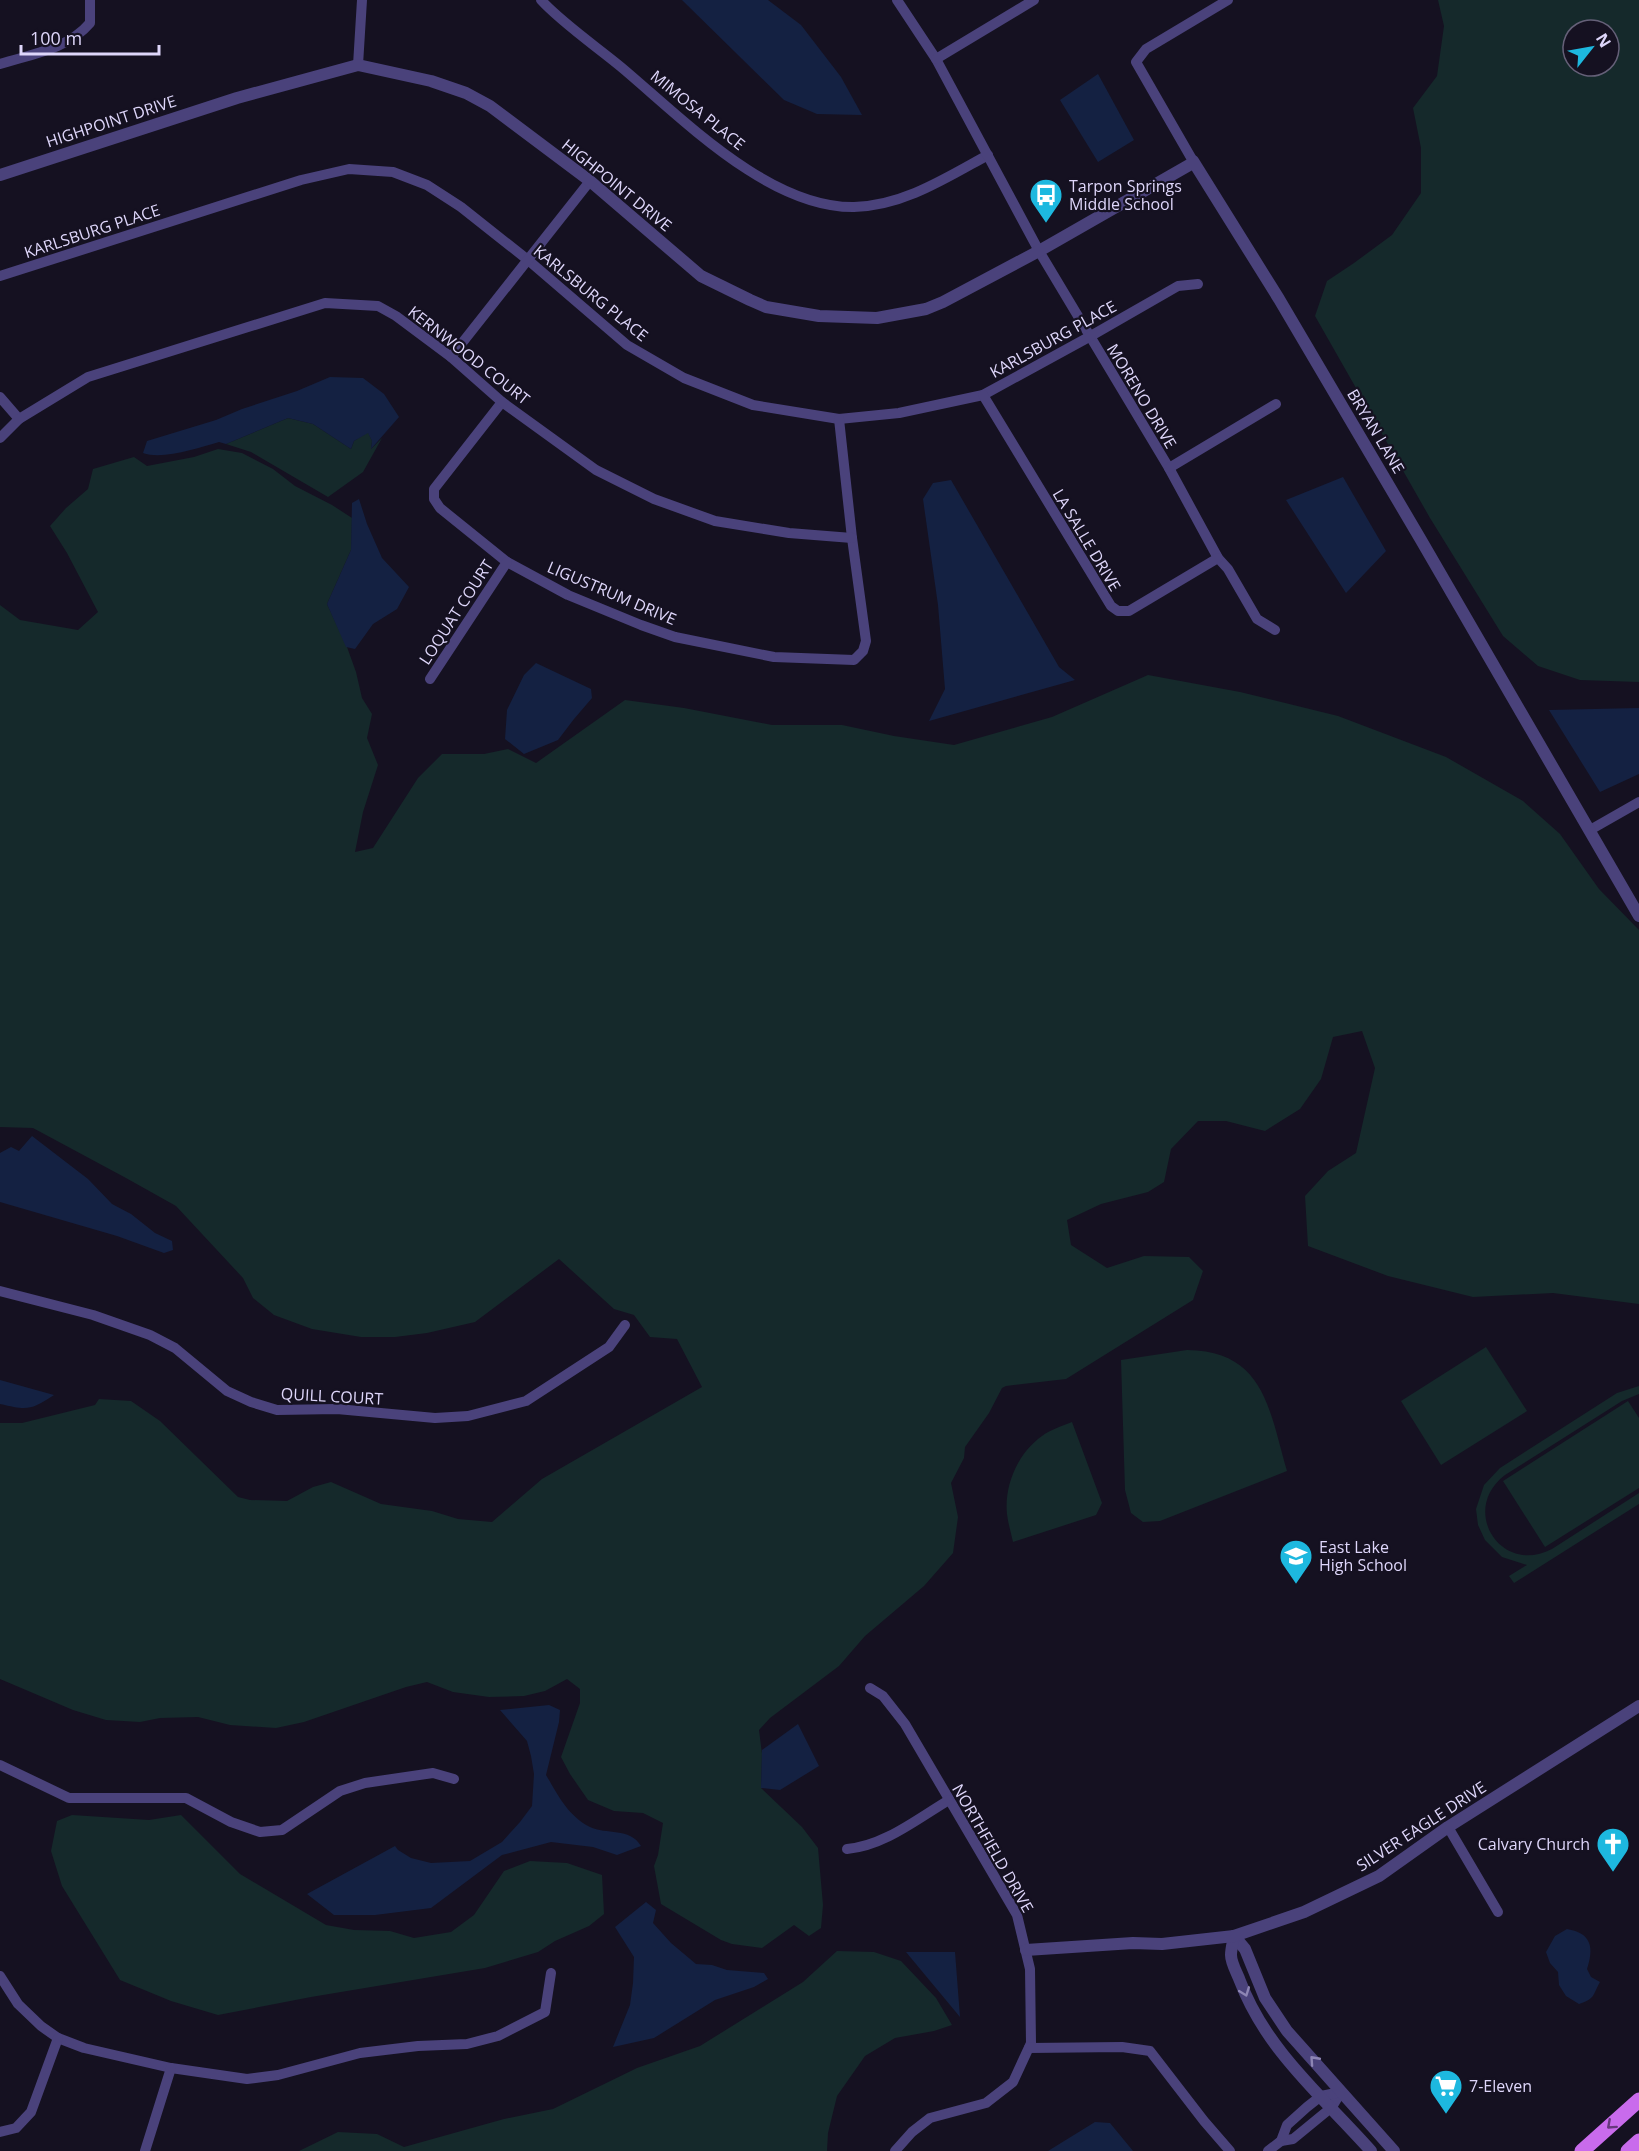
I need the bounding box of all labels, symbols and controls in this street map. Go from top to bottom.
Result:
scale bar [21,18,159,56]
north arrow [1561,18,1621,78]
text: 100 m [30,26,82,50]
text: N [1591,29,1617,52]
street label: MIMOSA PLACE [646,65,750,155]
street label: HIGHPOINT DRIVE [43,90,179,152]
street label: HIGHPOINT DRIVE [557,134,677,236]
place label: Tarpon Springs Middle School [1069,175,1182,215]
bus stop icon: Tarpon Springs Middle School [1028,177,1064,224]
street label: KARLSBURG PLACE [21,199,163,263]
street label: KARLSBURG PLACE [529,240,653,346]
street label: KARLSBURG PLACE [986,295,1120,383]
street label: KERNWOOD COURT [404,300,535,410]
street label: MORENO DRIVE [1102,339,1182,453]
street label: BRYAN LANE [1342,385,1410,477]
street label: LA SALLE DRIVE [1048,485,1126,595]
street label: LOQUAT COURT [414,555,498,669]
street label: LIGUSTRUM DRIVE [544,556,680,630]
street label: QUILL COURT [280,1382,384,1410]
place label: East Lake High School [1319,1536,1407,1576]
school or university icon: East Lake High School [1278,1538,1314,1585]
street label: SILVER EAGLE DRIVE [1352,1776,1490,1876]
street label: NORTHFIELD DRIVE [947,1780,1039,1916]
church icon: Calvary Church [1595,1826,1631,1873]
place label: Calvary Church [1478,1833,1590,1855]
one-way arrow [1237,1986,1250,1997]
one-way arrow [1310,2056,1321,2067]
supermarket icon: 7-Eleven [1428,2068,1464,2115]
place label: 7-Eleven [1469,2075,1532,2097]
one-way arrow [1607,2118,1617,2129]

